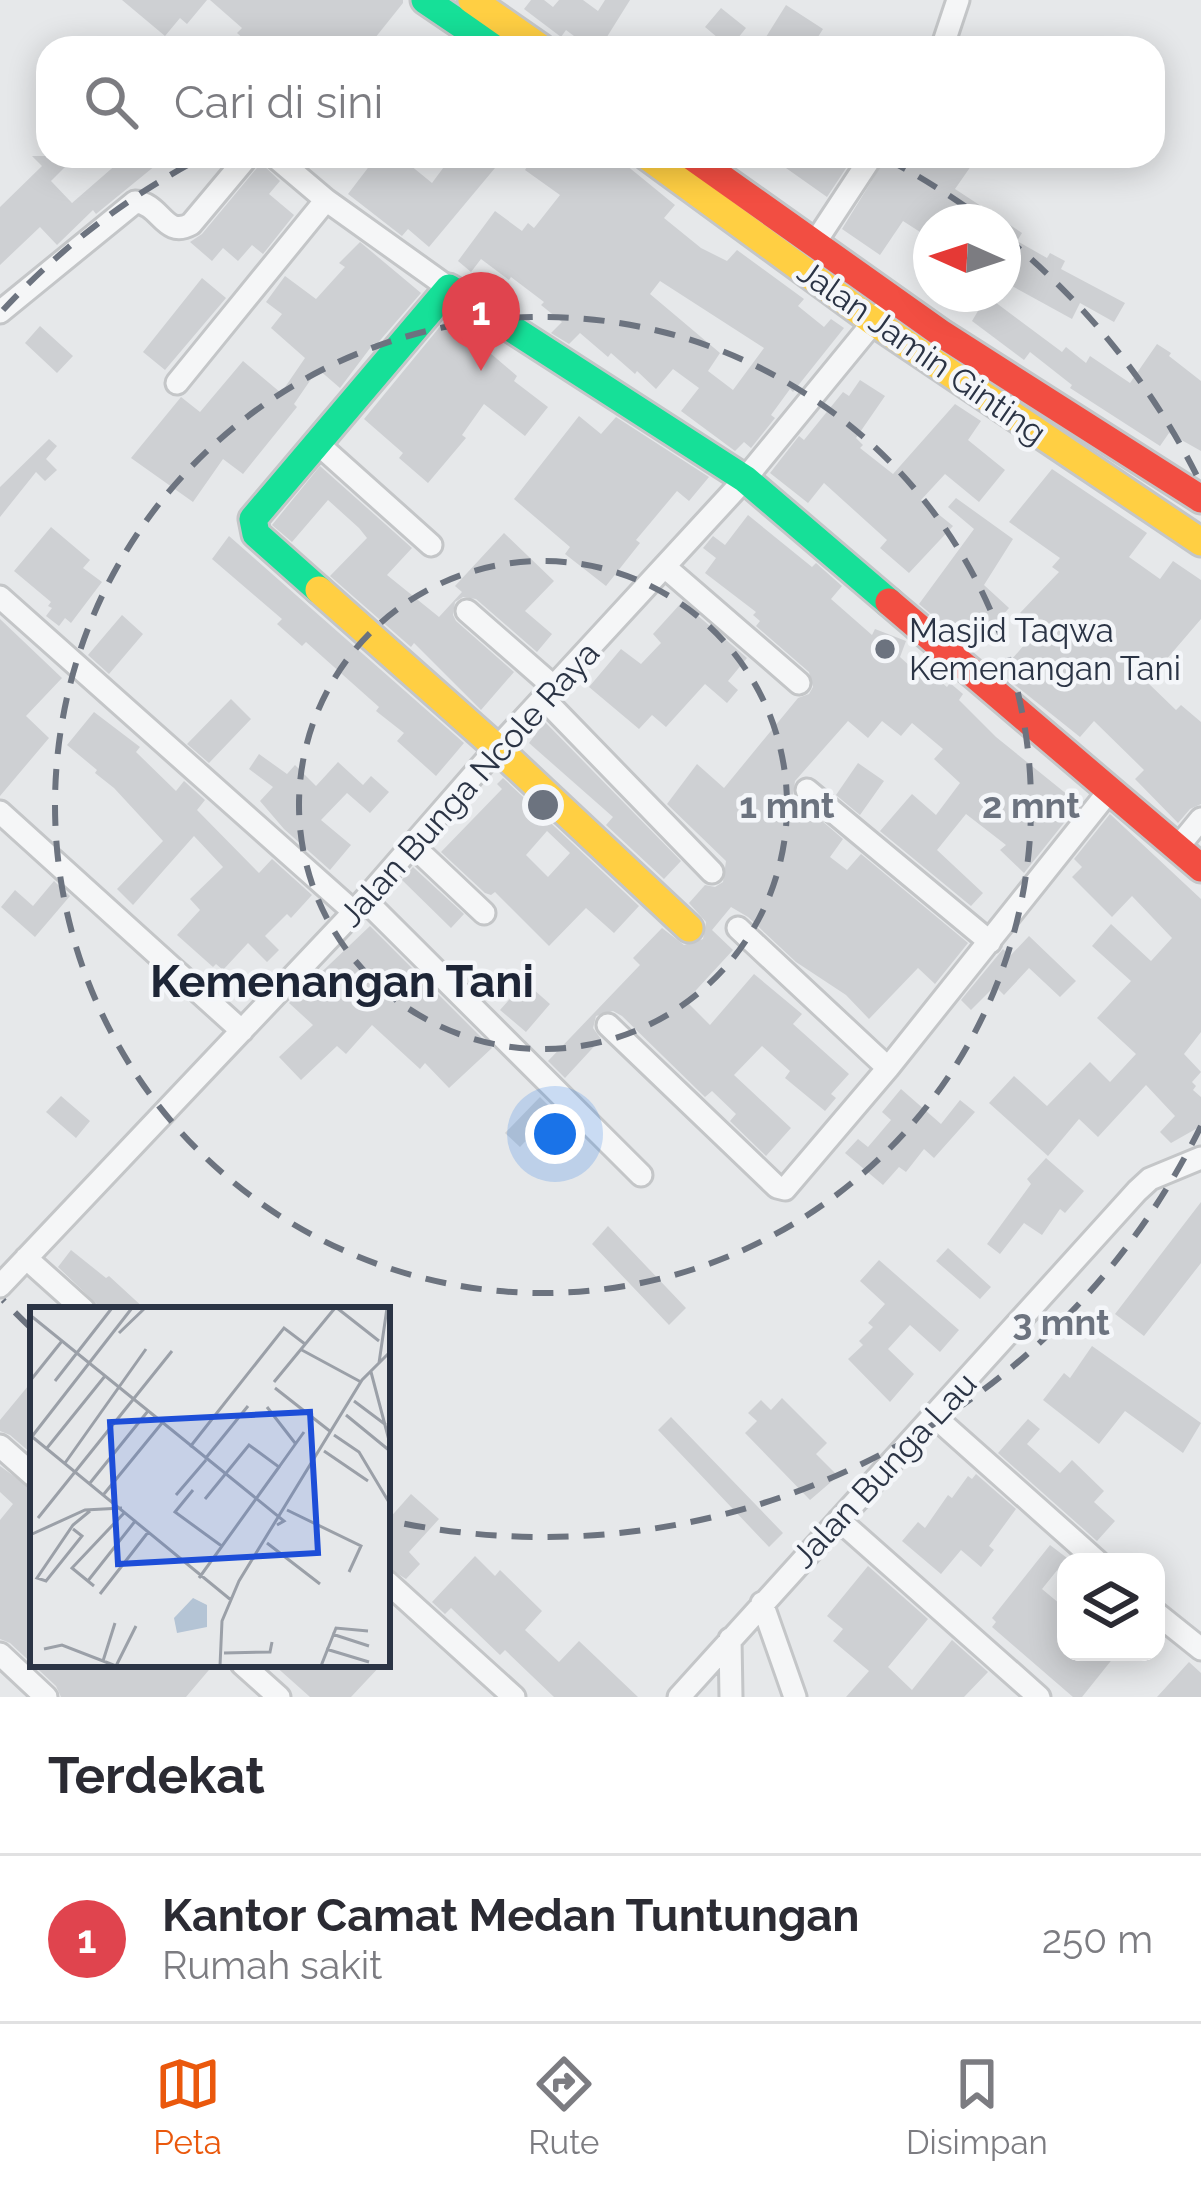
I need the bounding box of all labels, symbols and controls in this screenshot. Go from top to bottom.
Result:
search box [36,36,1165,168]
icon: search [78,69,144,135]
text: Cari di sini [174,76,383,129]
north arrow [913,204,1021,312]
street label: Jalan Jamin Ginting [790,252,1054,452]
pin: 1 [442,272,520,371]
place label: Masjid Taqwa Kemenangan Tani [909,611,1181,688]
street label: Jalan Bunga Ncole Raya [331,634,607,934]
marker: Masjid Taqwa Kemenangan Tani [872,636,898,662]
centre of rings [522,784,564,826]
text: 1 mnt [739,784,835,826]
text: 2 mnt [982,784,1080,826]
district label: Kemenangan Tani [150,955,534,1008]
your location [525,1104,585,1164]
text: 3 mnt [1012,1301,1110,1343]
inset map [30,1307,390,1667]
street label: Jalan Bunga Lau [784,1364,984,1576]
map controls [1057,1553,1165,1661]
button: layers [1057,1553,1165,1661]
text: Terdekat [48,1745,265,1805]
text: Kantor Camat Medan Tuntungan [162,1889,860,1942]
text: 1 [77,1916,97,1962]
text: 250 m [1042,1916,1153,1962]
text: Rumah sakit [162,1942,382,1988]
tab: Peta [153,2051,222,2162]
tab: Rute [528,2051,599,2162]
tab: Disimpan [906,2051,1048,2162]

